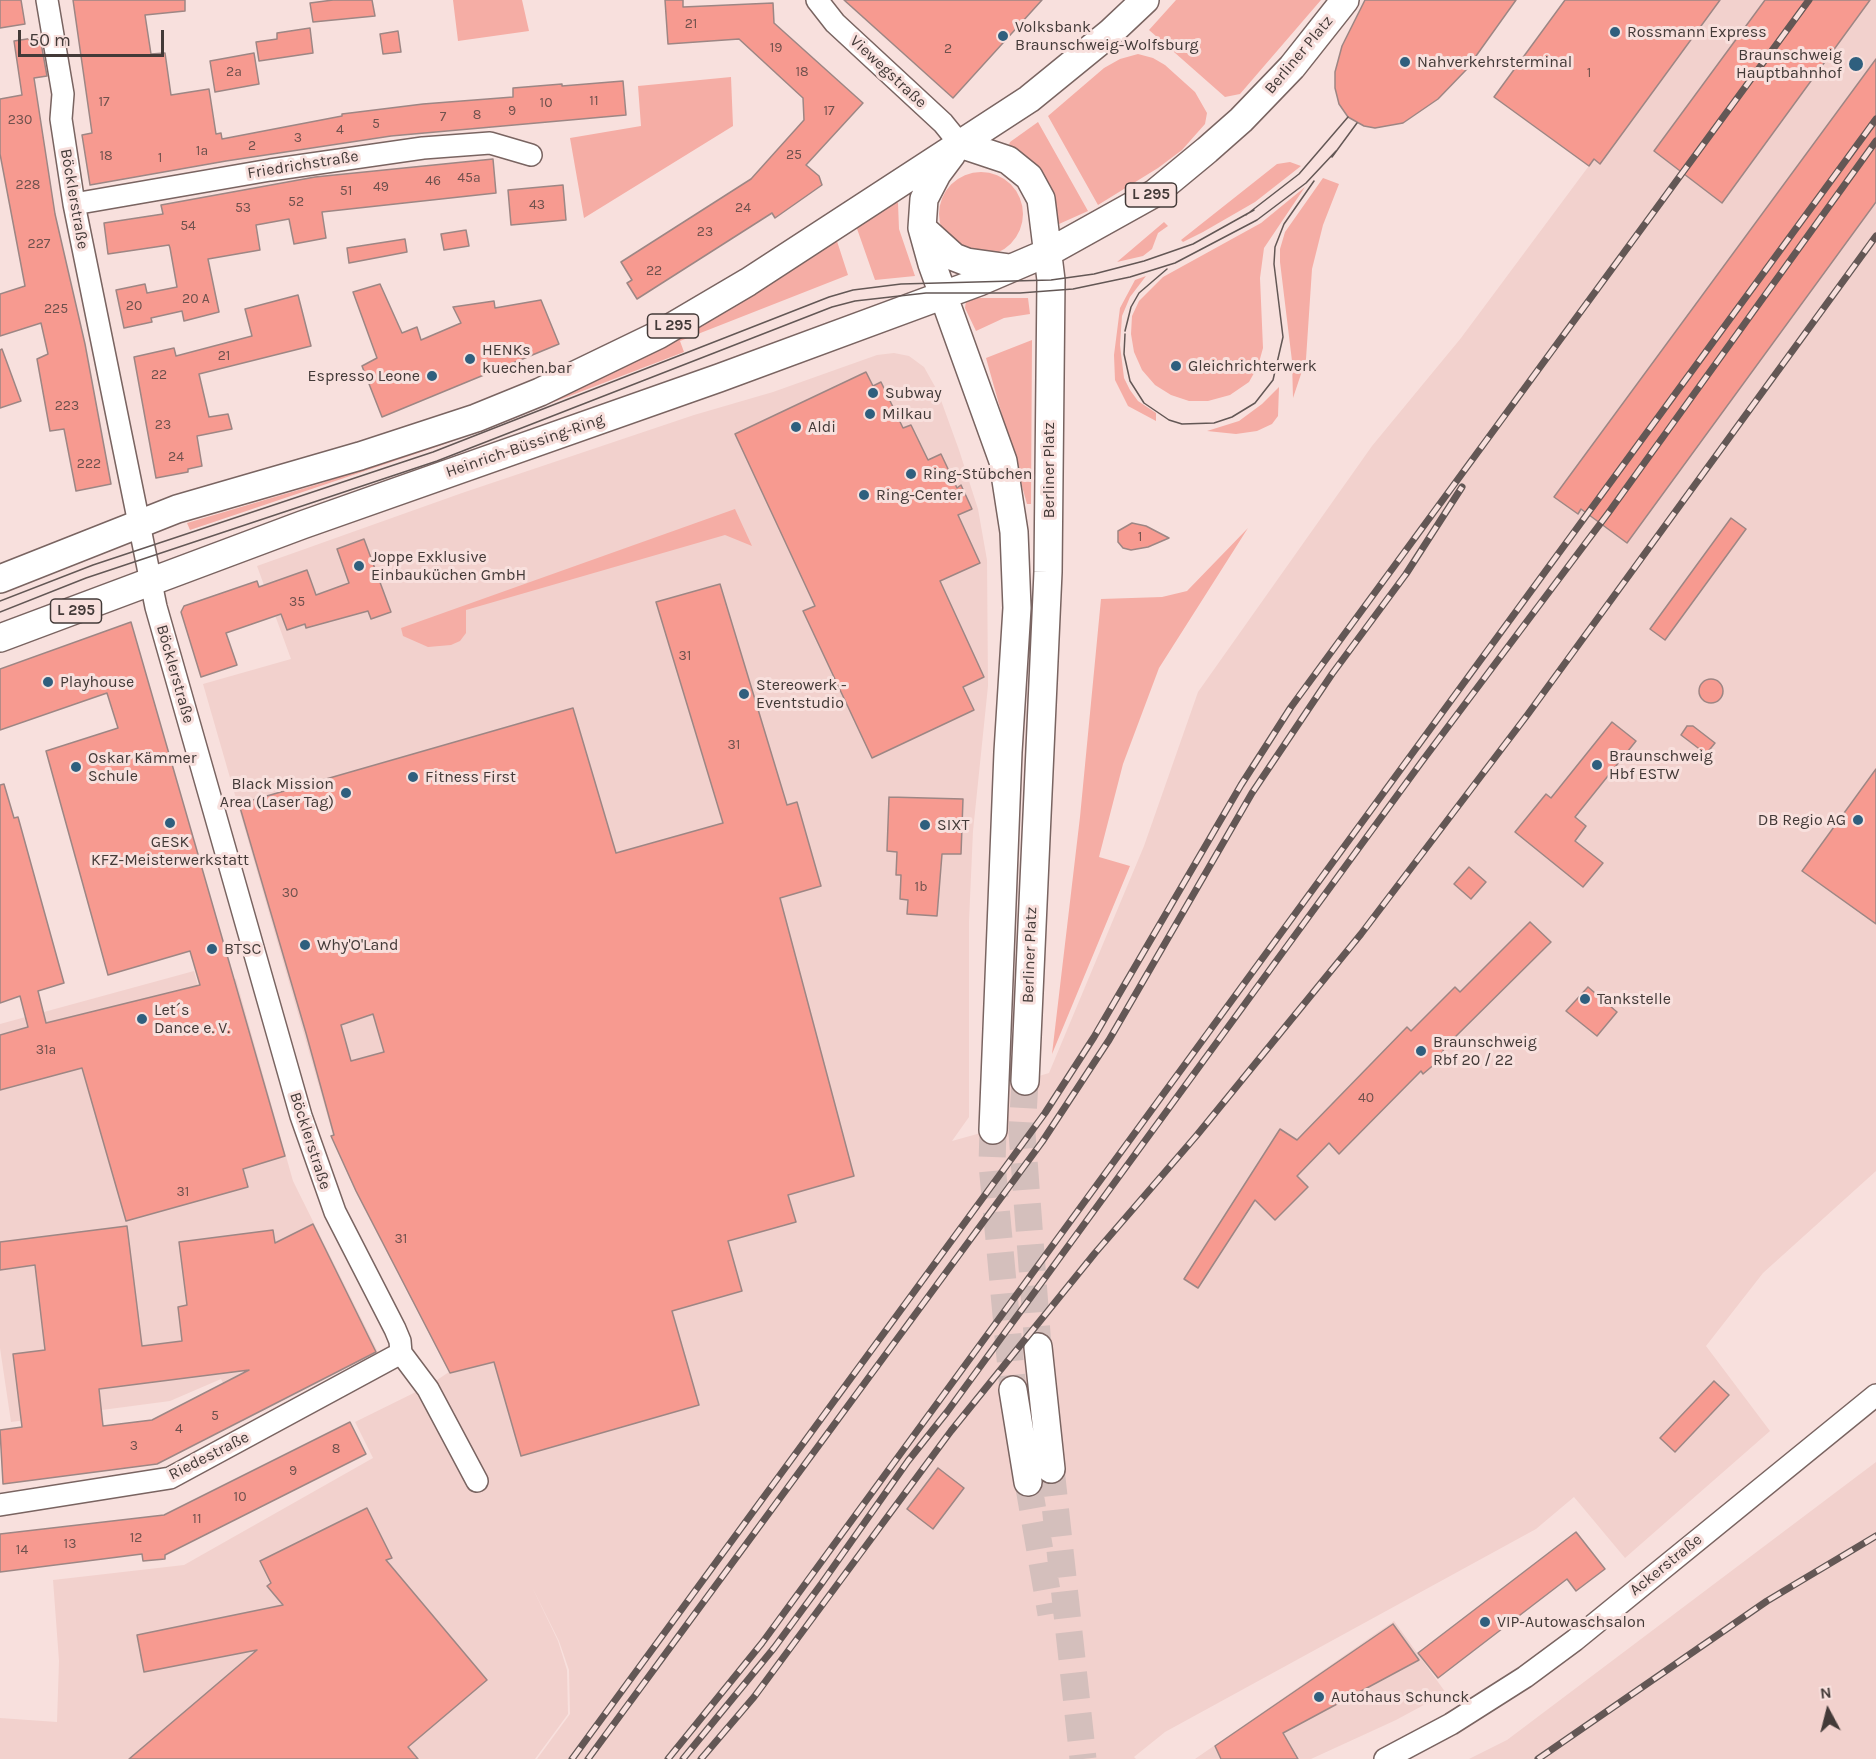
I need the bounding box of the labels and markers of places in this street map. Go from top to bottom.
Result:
place label: Volksbank Braunschweig-Wolfsburg [1015,17,1199,55]
place label: Rossmann Express [1627,22,1767,42]
marker: Rossmann Express [1608,25,1622,39]
marker: Volksbank Braunschweig-Wolfsburg [996,29,1010,43]
place label: Braunschweig Hauptbahnhof [1736,45,1842,83]
place label: Nahverkehrsterminal [1417,52,1572,72]
marker: Nahverkehrsterminal [1398,55,1412,69]
marker: Braunschweig Hauptbahnhof [1847,55,1865,73]
place label: HENKs kuechen.bar [482,340,572,378]
marker: HENKs kuechen.bar [463,352,477,366]
place label: Gleichrichterwerk [1188,356,1317,376]
marker: Gleichrichterwerk [1169,359,1183,373]
place label: Espresso Leone [308,366,420,386]
marker: Espresso Leone [425,369,439,383]
place label: Subway [885,383,942,403]
marker: Subway [866,386,880,400]
place label: Milkau [882,404,932,424]
marker: Milkau [863,407,877,421]
place label: Aldi [808,417,836,437]
marker: Aldi [789,420,803,434]
place label: Ring-Stübchen [923,464,1032,484]
marker: Ring-Stübchen [904,467,918,481]
place label: Ring-Center [876,485,963,505]
marker: Ring-Center [857,488,871,502]
place label: Joppe Exklusive Einbauküchen GmbH [371,547,526,585]
marker: Joppe Exklusive Einbauküchen GmbH [352,559,366,573]
place label: Playhouse [60,672,134,692]
marker: Playhouse [41,675,55,689]
place label: Stereowerk - Eventstudio [756,675,847,713]
marker: Stereowerk - Eventstudio [737,687,751,701]
place label: Braunschweig Hbf ESTW [1609,746,1713,784]
place label: Oskar Kämmer Schule [88,748,197,786]
marker: Braunschweig Hbf ESTW [1590,758,1604,772]
marker: Oskar Kämmer Schule [69,760,83,774]
place label: Fitness First [425,767,516,787]
marker: Fitness First [406,770,420,784]
place label: Black Mission Area (Laser Tag) [220,774,334,812]
marker: Black Mission Area (Laser Tag) [339,786,353,800]
place label: DB Regio AG [1758,810,1846,830]
marker: DB Regio AG [1851,813,1865,827]
place label: SIXT [937,815,969,835]
marker: GESK KFZ-Meisterwerkstatt [163,816,177,830]
marker: SIXT [918,818,932,832]
place label: GESK KFZ-Meisterwerkstatt [91,832,249,870]
place label: Why'O'Land [317,935,398,955]
marker: Why'O'Land [298,938,312,952]
place label: BTSC [224,939,261,959]
marker: BTSC [205,942,219,956]
place label: Tankstelle [1597,989,1671,1009]
marker: Tankstelle [1578,992,1592,1006]
place label: Let´s Dance e. V. [154,1000,230,1038]
marker: Let´s Dance e. V. [135,1012,149,1026]
place label: Braunschweig Rbf 20 / 22 [1433,1032,1537,1070]
marker: Braunschweig Rbf 20 / 22 [1414,1044,1428,1058]
place label: VIP-Autowaschsalon [1497,1612,1645,1632]
marker: VIP-Autowaschsalon [1478,1615,1492,1629]
place label: Autohaus Schunck [1331,1687,1469,1707]
marker: Autohaus Schunck [1312,1690,1326,1704]

